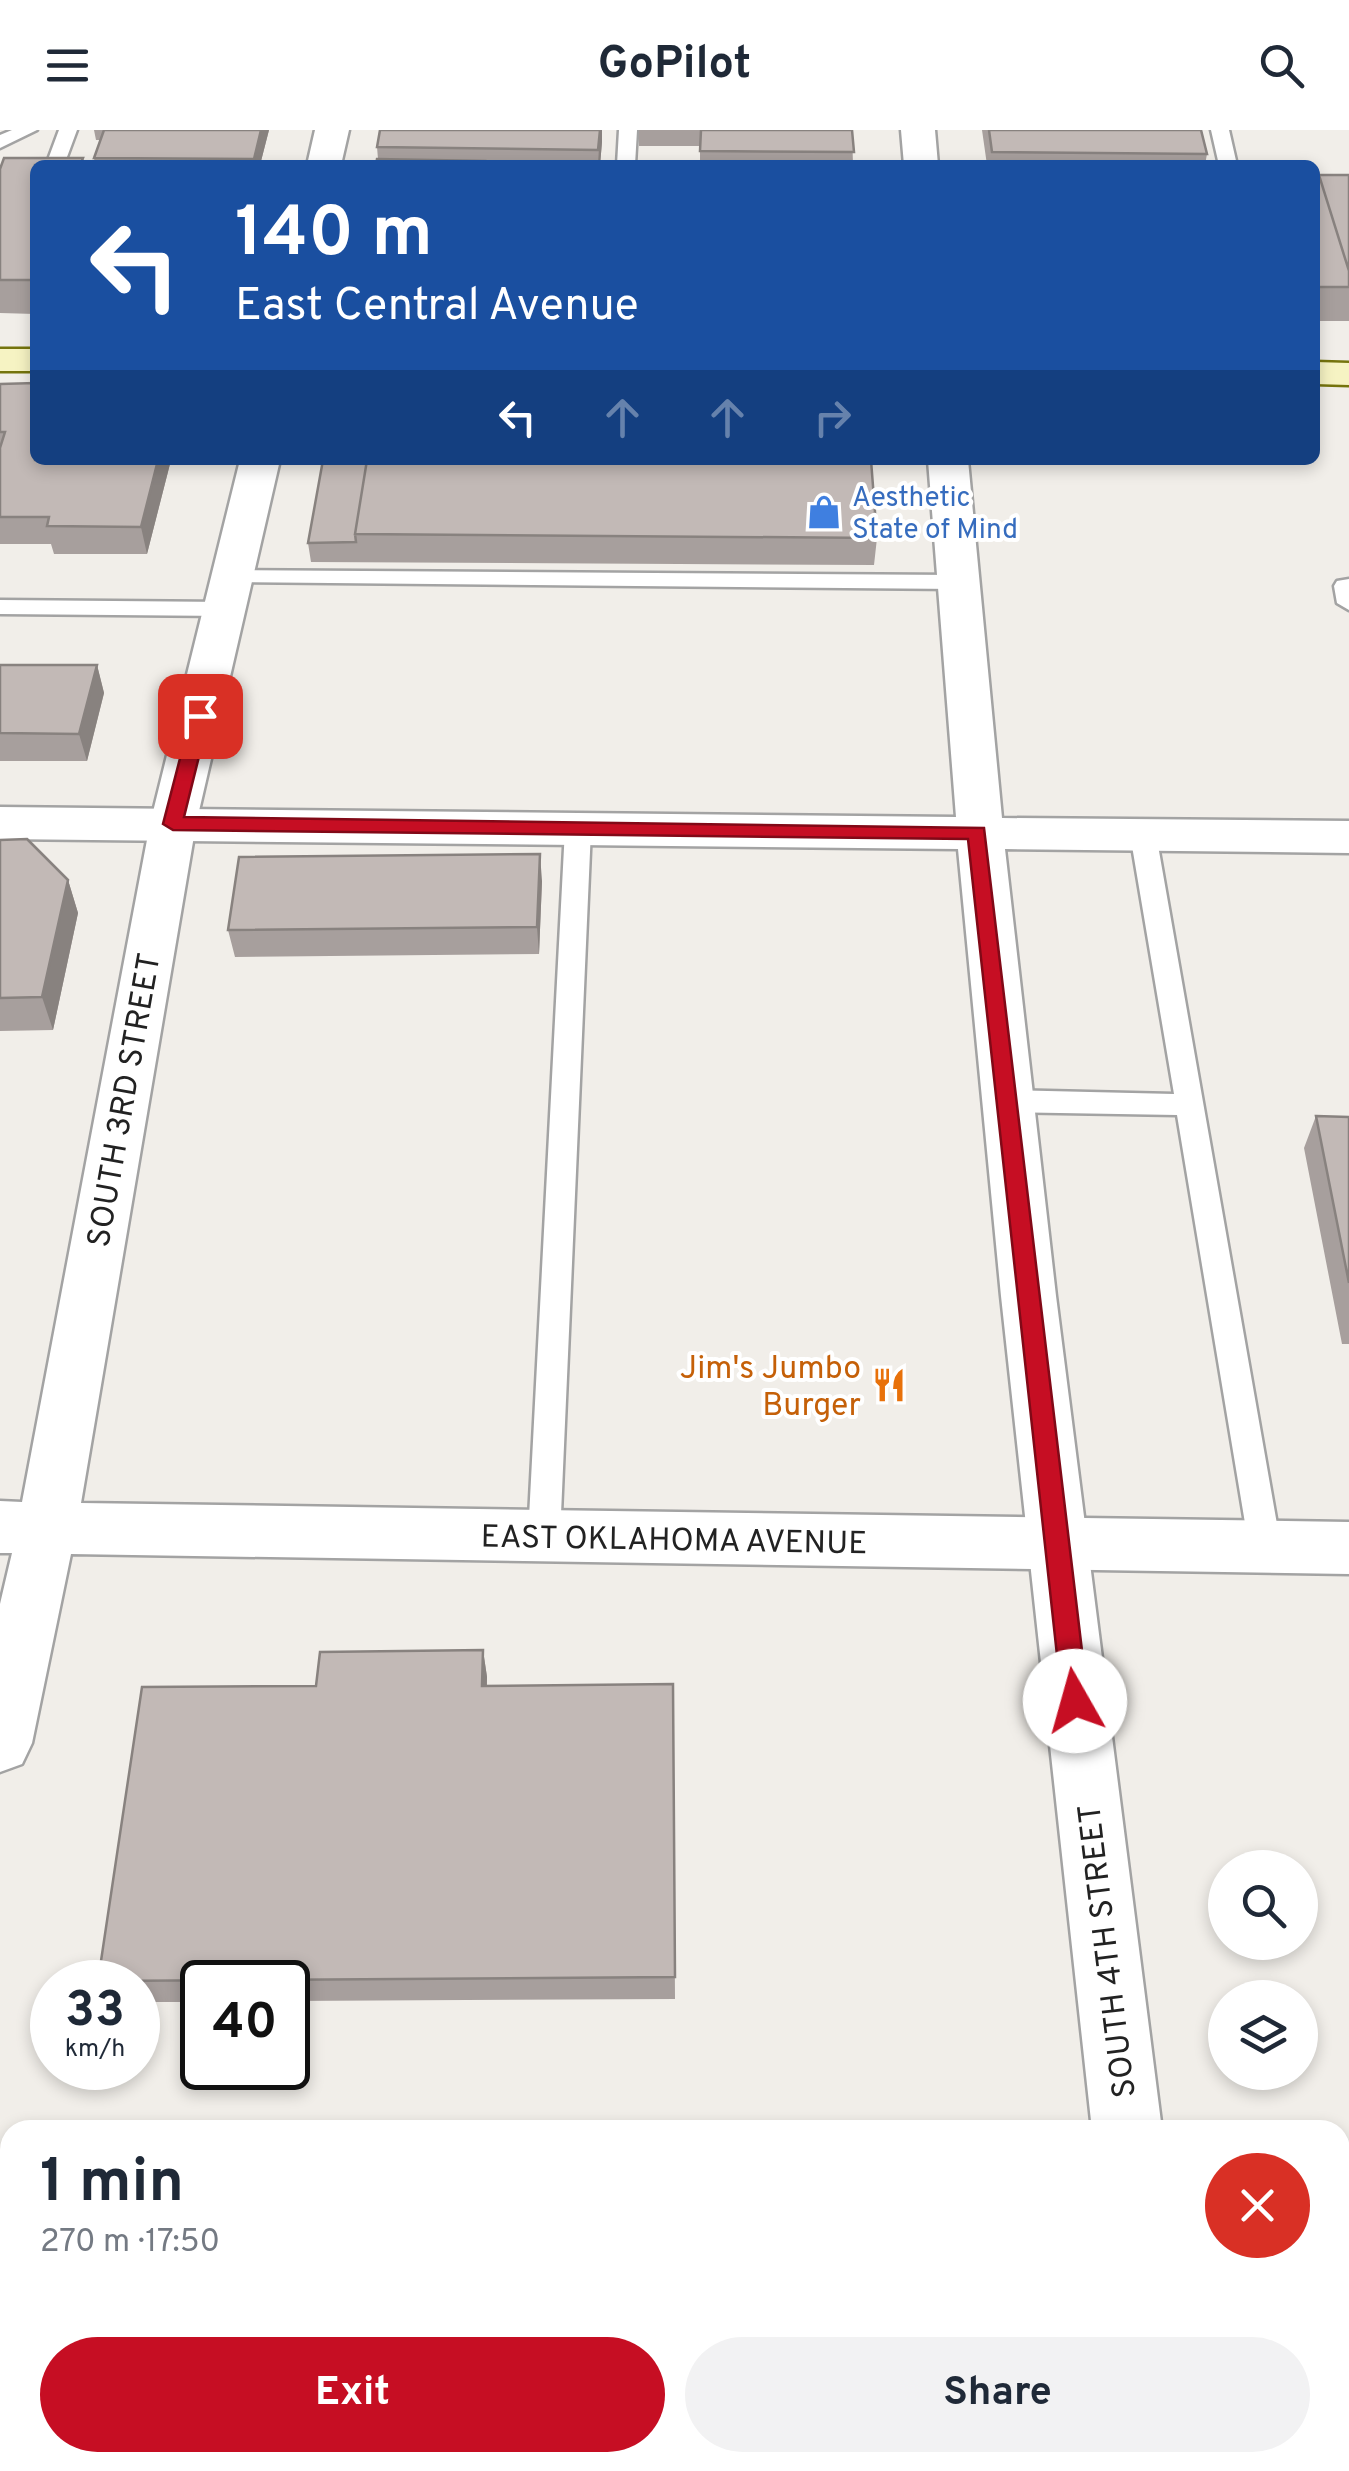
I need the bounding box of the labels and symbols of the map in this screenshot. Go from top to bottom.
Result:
place label: Aesthetic State of Mind [852,481,1018,549]
shop icon: Aesthetic State of Mind [805,493,843,531]
pin [158,674,243,759]
street label: SOUTH 3RD STREET [80,950,172,1251]
place label: Jim's Jumbo Burger [680,1350,861,1427]
restaurant icon: Jim's Jumbo Burger [870,1366,908,1404]
street label: EAST OKLAHOMA AVENUE [480,1519,868,1565]
position arrow [1023,1649,1127,1753]
street label: SOUTH 4TH STREET [1071,1801,1147,2100]
speed limit sign: 40 [180,1960,310,2090]

